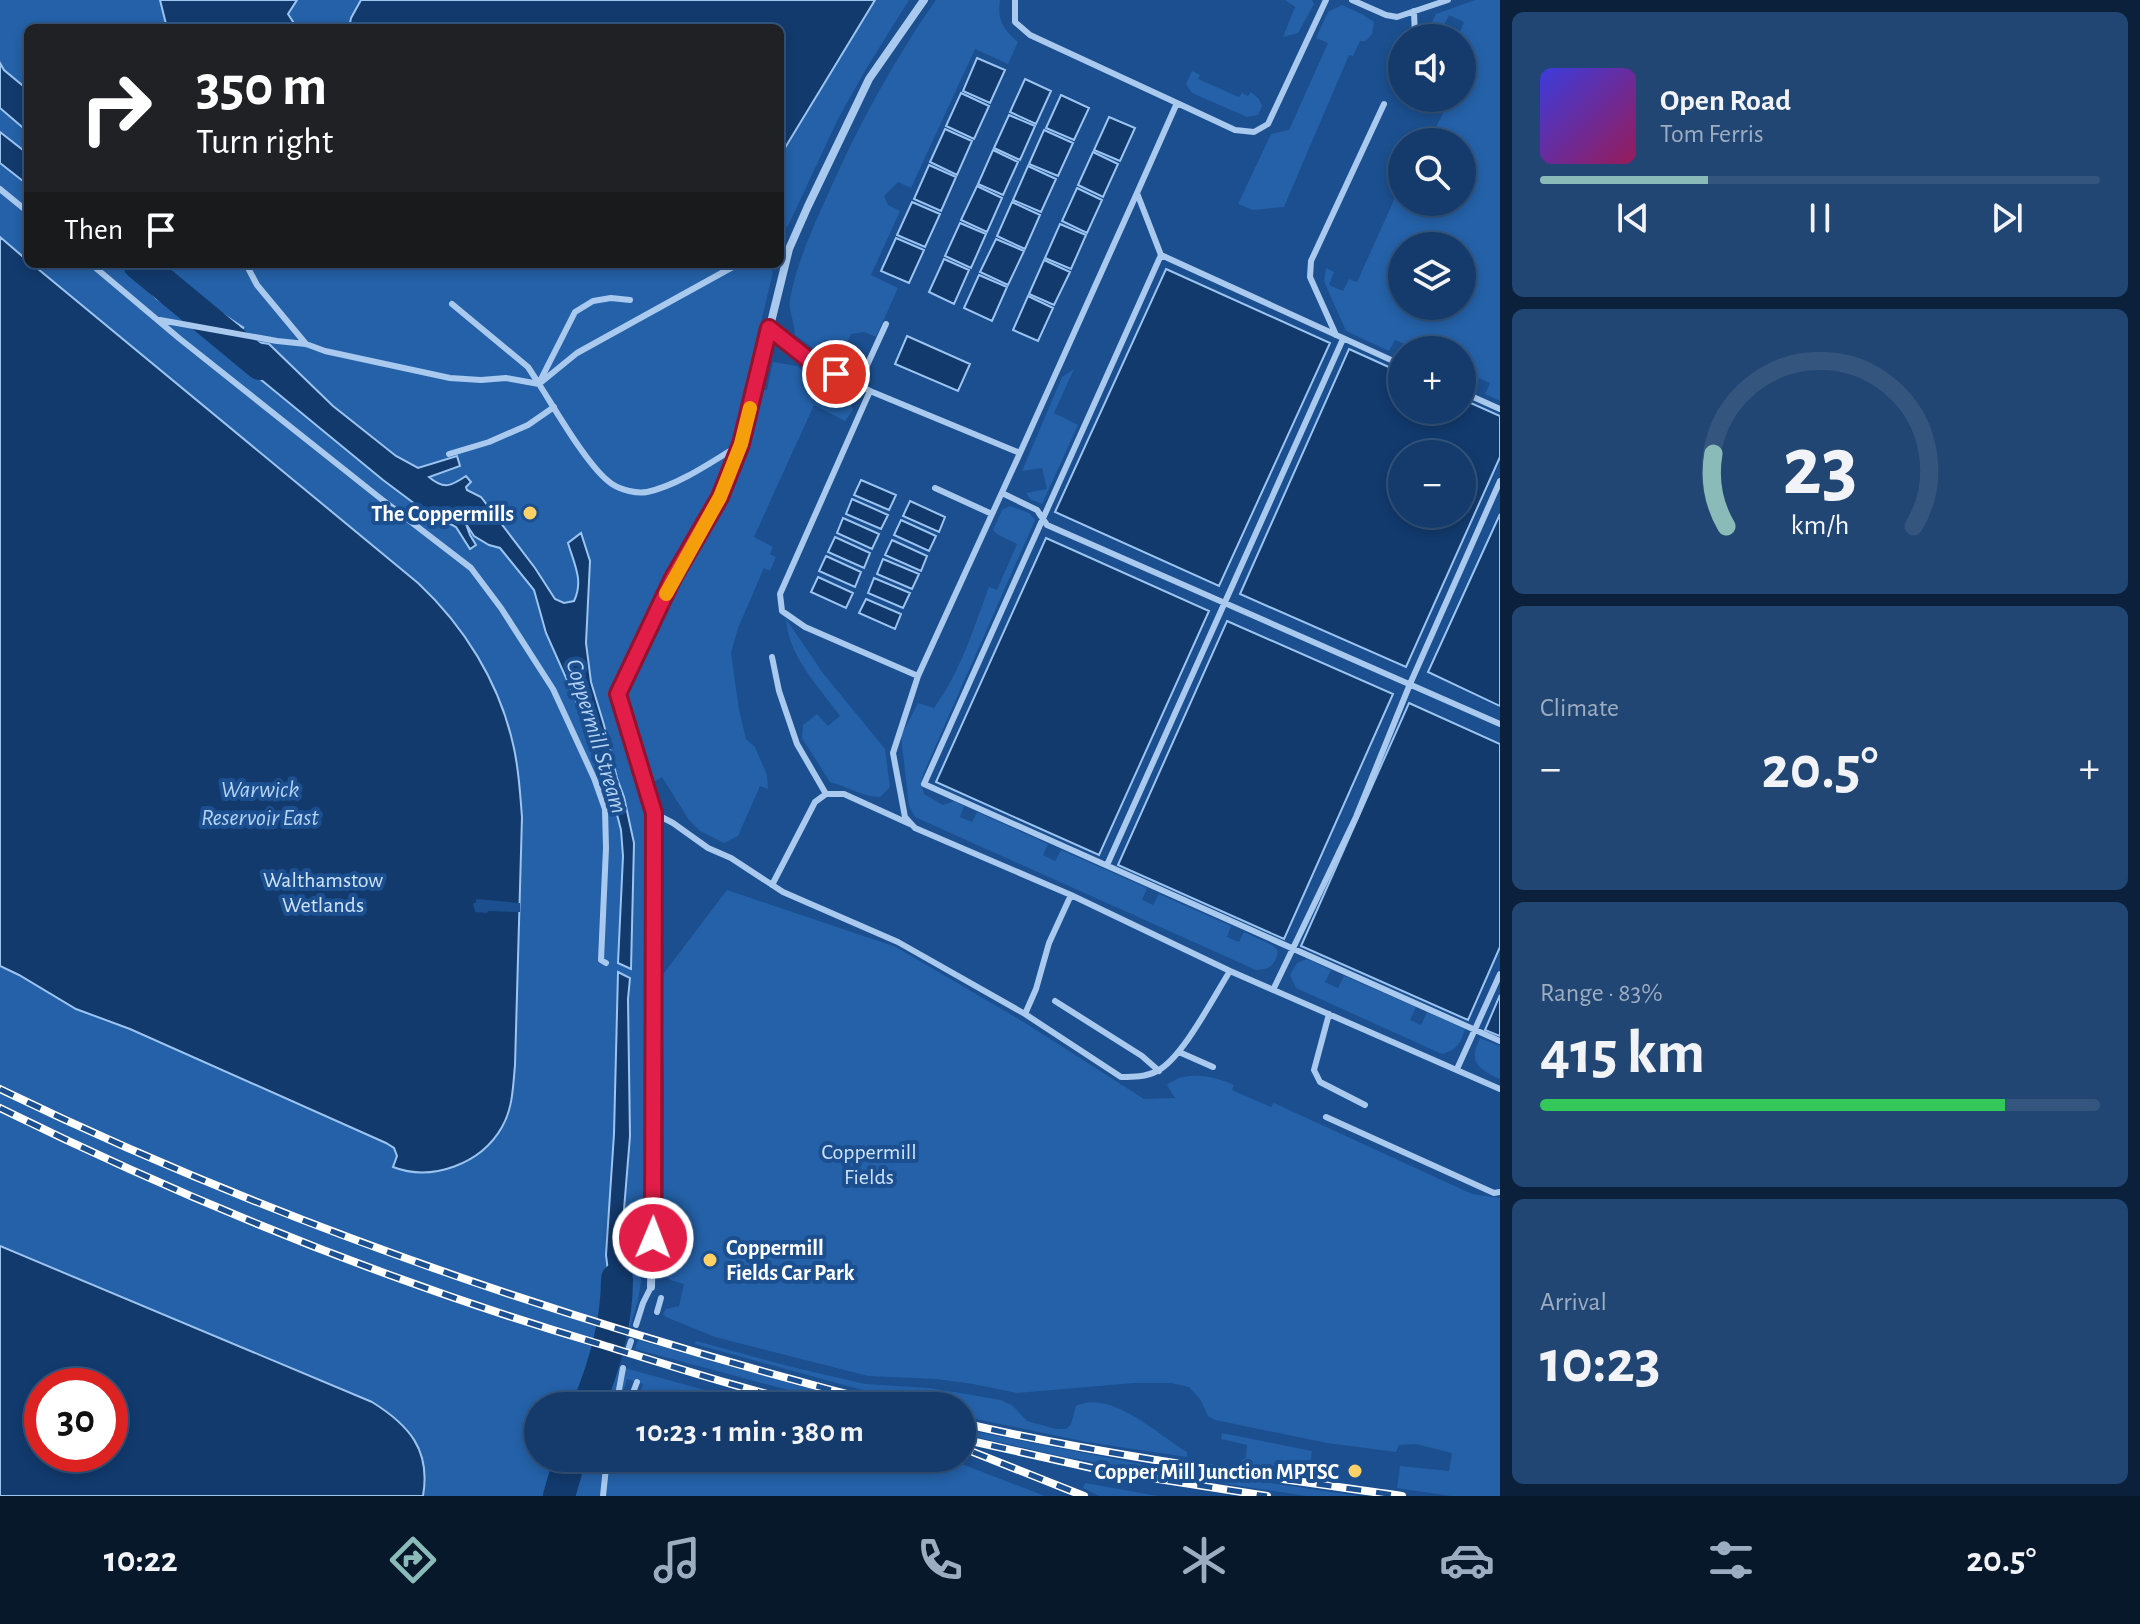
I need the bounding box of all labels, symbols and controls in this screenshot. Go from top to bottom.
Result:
map controls [1388,24,1476,528]
button: sound [1388,24,1476,112]
icon: right [64,56,168,160]
text: 350 m [196,59,327,115]
text: Open Road [1660,86,1791,116]
text: Tom Ferris [1660,121,1764,147]
text: Turn right [196,124,333,160]
button: search [1388,128,1476,216]
icon: previous [1611,196,1655,240]
icon: pause [1798,196,1842,240]
icon: next [1985,196,2029,240]
icon: arrive [139,208,183,252]
text: Then [64,215,123,245]
button: layers [1388,232,1476,320]
button: + [1388,336,1476,424]
pin [802,340,870,408]
icon: arrive [814,352,858,396]
text: 23 [1782,426,1858,510]
button: − [1388,440,1476,528]
place label: The Coppermills [371,503,514,525]
marker: The Coppermills [521,504,539,522]
text: km/h [1791,511,1849,540]
water label: Coppermill Stream [561,656,631,816]
text: Climate [1540,695,1619,721]
text: 20.5° [1762,739,1878,799]
text: − [1540,747,1561,791]
text: + [2079,747,2100,791]
water label: Warwick Reservoir East [201,778,319,830]
park label: Walthamstow Wetlands [263,869,383,916]
text: Range · 83% [1540,980,1663,1006]
text: 415 km [1540,1024,1705,1084]
park label: Coppermill Fields [821,1141,917,1188]
position arrow [611,1196,695,1280]
place label: Coppermill Fields Car Park [726,1237,855,1284]
marker: Coppermill Fields Car Park [701,1251,719,1269]
text: Arrival [1540,1289,1607,1315]
text: 10:23 [1540,1333,1661,1393]
speed limit sign: 30 [24,1368,128,1472]
text: 10:23 · 1 min · 380 m [636,1417,864,1447]
place label: Copper Mill Junction MPTSC [1094,1461,1340,1483]
marker: Copper Mill Junction MPTSC [1346,1462,1364,1480]
icon: directions [385,1532,441,1588]
icon: music [649,1532,705,1588]
icon: phone [912,1532,968,1588]
icon: climate [1176,1532,1232,1588]
icon: car [1439,1532,1495,1588]
icon: filters [1703,1532,1759,1588]
text: 10:22 [104,1542,178,1578]
text: 20.5° [1966,1542,2036,1578]

